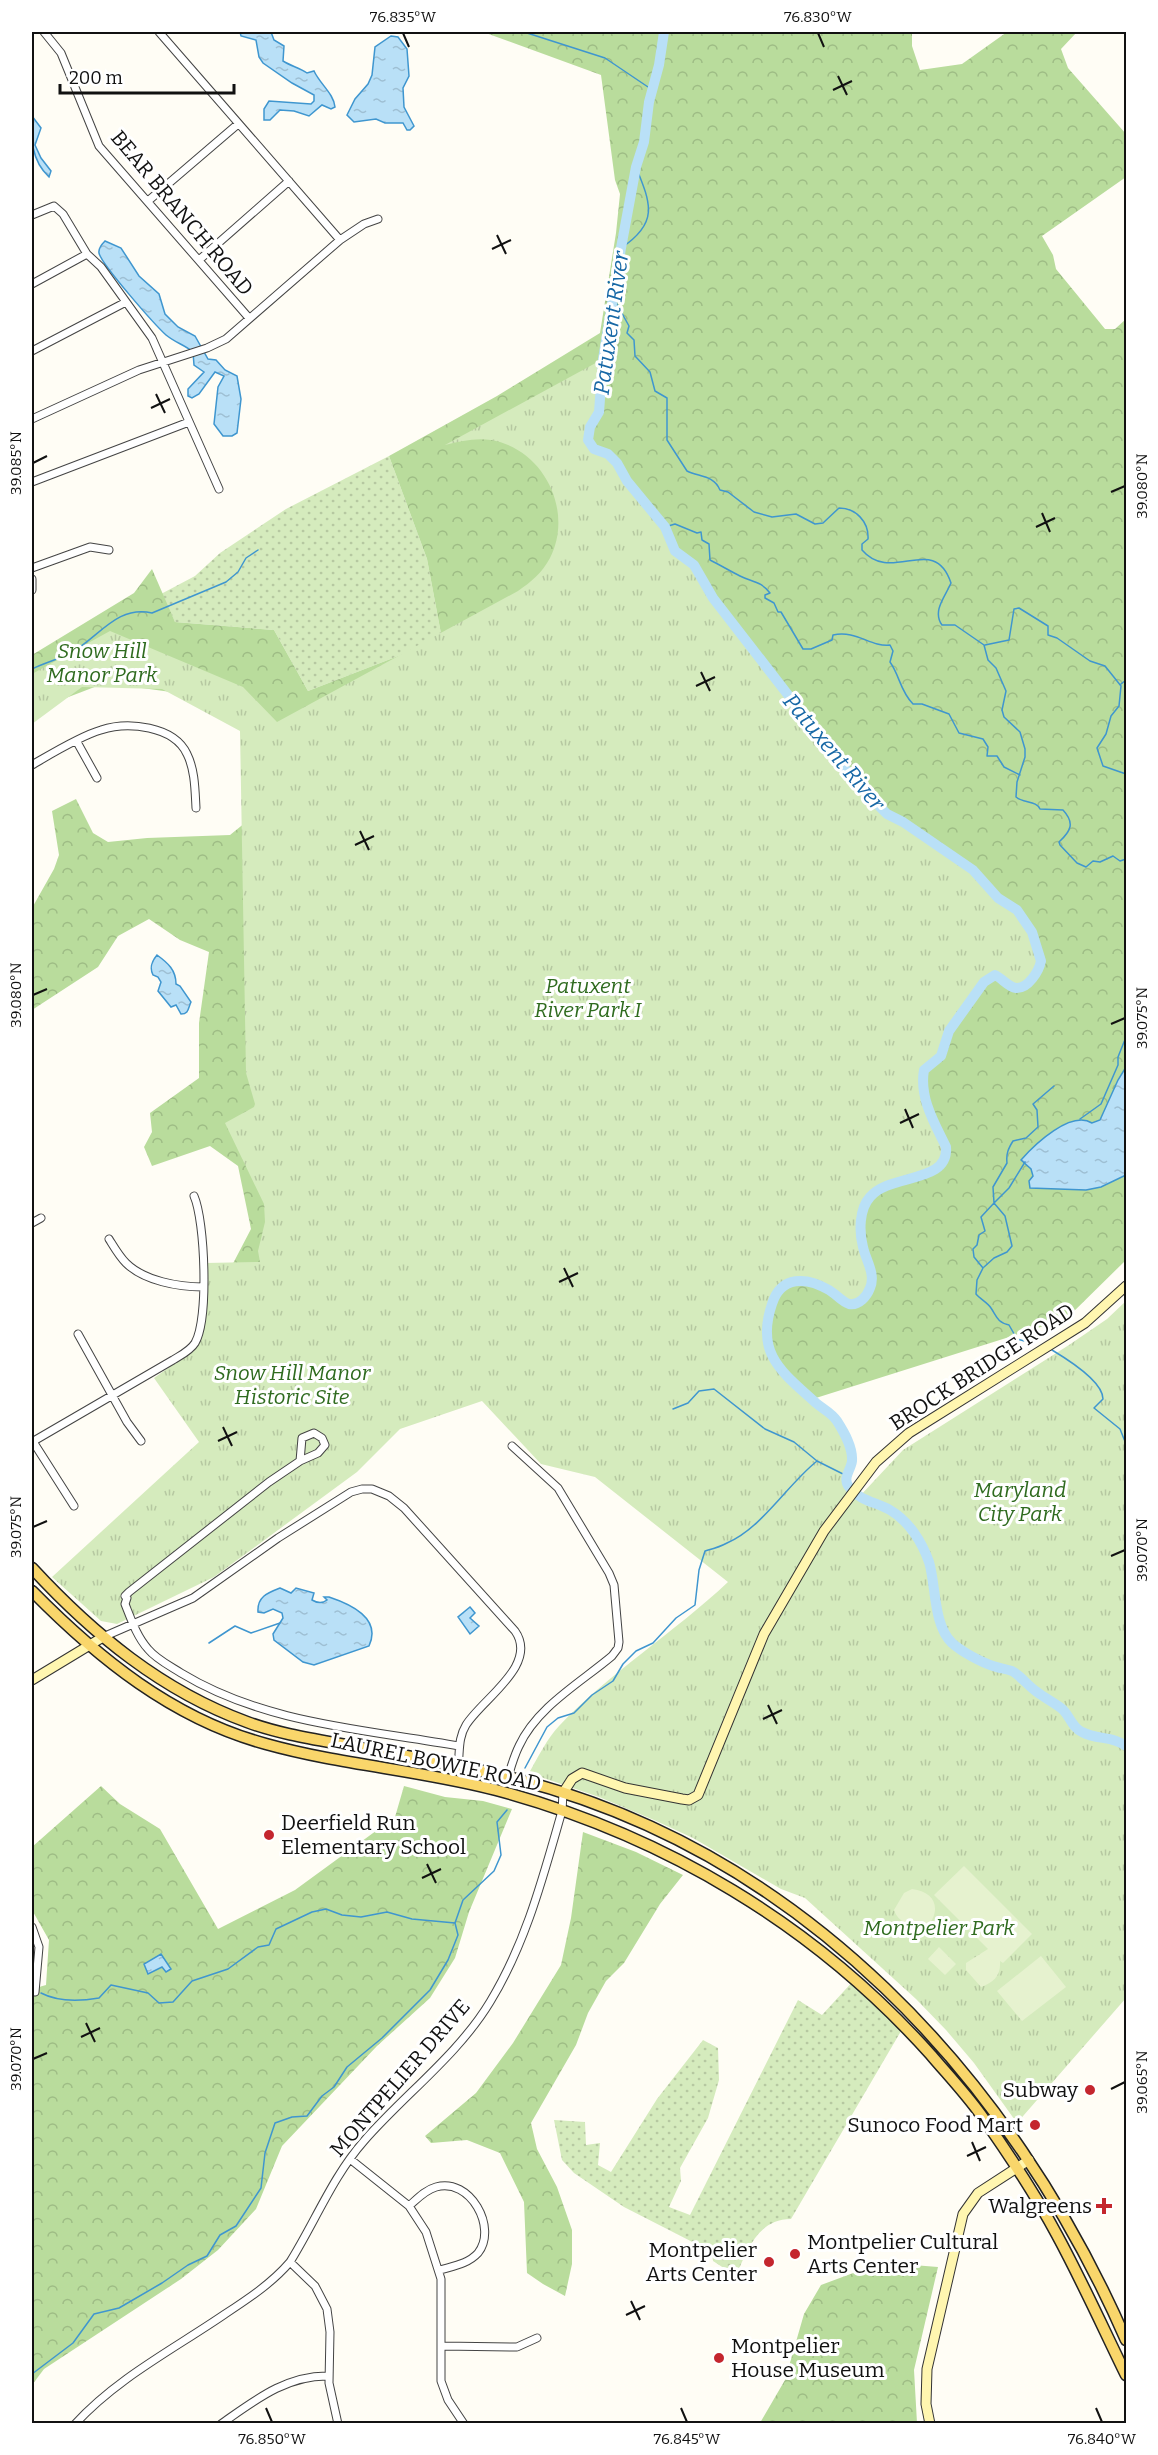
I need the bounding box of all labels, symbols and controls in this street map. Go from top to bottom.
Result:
text: 76.835°W [370,8,437,26]
text: 76.830°W [784,8,853,26]
scale bar [60,57,234,95]
text: 200 m [69,67,123,89]
street label: BEAR BRANCH ROAD [105,125,259,301]
water label: Patuxent River [588,249,635,396]
text: 39.085°N [7,431,25,495]
text: 39.080°N [1133,453,1151,519]
park label: Snow Hill Manor Park [47,638,158,688]
water label: Patuxent River [777,688,891,817]
text: 39.080°N [7,962,25,1028]
park label: Patuxent River Park I [534,973,642,1023]
text: 39.075°N [1133,987,1151,1049]
street label: BROCK BRIDGE ROAD [885,1298,1079,1436]
park label: Snow Hill Manor Historic Site [214,1360,372,1410]
park label: Maryland City Park [974,1477,1066,1527]
text: 39.075°N [7,1496,25,1558]
text: 39.070°N [1133,1518,1151,1582]
street label: LAUREL BOWIE ROAD [328,1727,544,1797]
place label: Deerfield Run Elementary School [281,1810,466,1860]
marker: Deerfield Run Elementary School [262,1828,276,1842]
park label: Montpelier Park [863,1915,1015,1941]
street label: MONTPELIER DRIVE [324,1994,476,2162]
text: 39.070°N [7,2027,25,2091]
text: 39.065°N [1133,2050,1151,2114]
place label: Subway [1003,2077,1079,2103]
marker: Subway [1083,2083,1097,2097]
place label: Sunoco Food Mart [847,2112,1023,2138]
marker: Sunoco Food Mart [1028,2118,1042,2132]
place label: Walgreens [988,2193,1092,2219]
marker: Walgreens [1097,2199,1111,2213]
place label: Montpelier Cultural Arts Center [807,2229,998,2279]
place label: Montpelier Arts Center [646,2237,757,2287]
marker: Montpelier Cultural Arts Center [788,2247,802,2261]
marker: Montpelier Arts Center [762,2255,776,2269]
place label: Montpelier House Museum [731,2333,885,2383]
marker: Montpelier House Museum [712,2351,726,2365]
text: 76.850°W [238,2430,306,2448]
text: 76.845°W [654,2430,721,2448]
text: 76.840°W [1068,2430,1137,2448]

